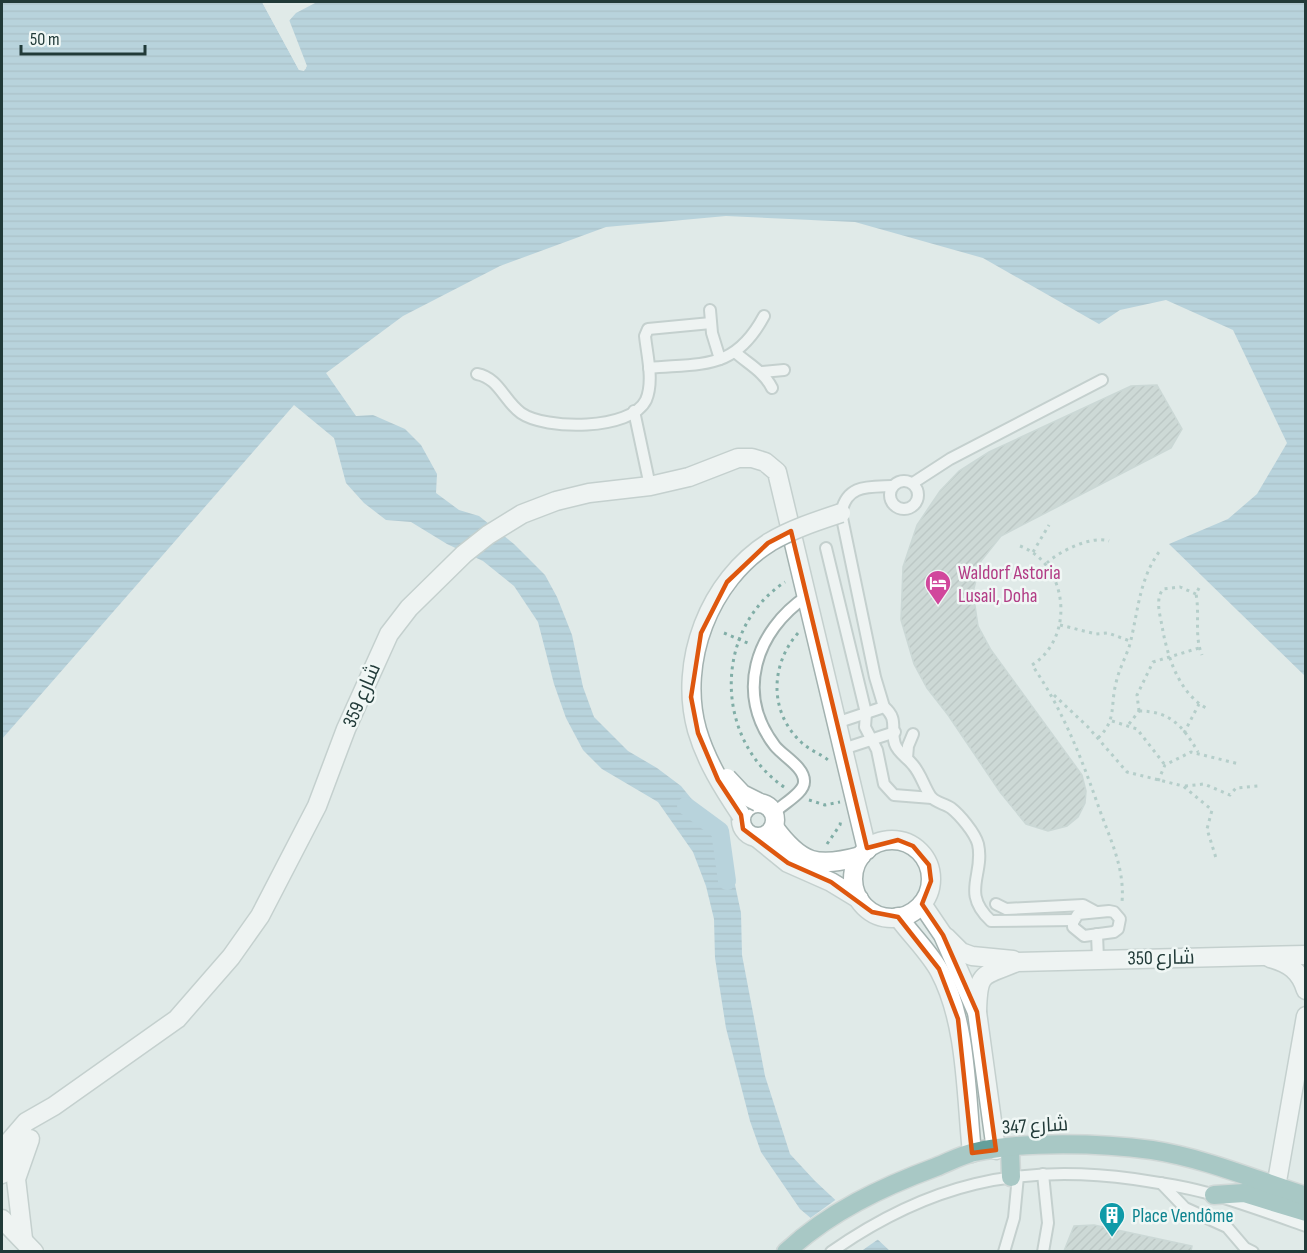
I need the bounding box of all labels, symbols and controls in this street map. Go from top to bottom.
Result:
scale bar [21,18,146,56]
text: 50 m [30,29,60,50]
place label: Waldorf Astoria Lusail, Doha [958,561,1061,608]
hotel icon: Waldorf Astoria Lusail, Doha [923,568,953,606]
street label: شارع 359 [338,660,387,731]
street label: شارع 350 [1127,945,1195,972]
street label: شارع 347 [1001,1112,1069,1141]
building icon: Place Vendôme [1097,1200,1127,1238]
place label: Place Vendôme [1132,1204,1234,1228]

